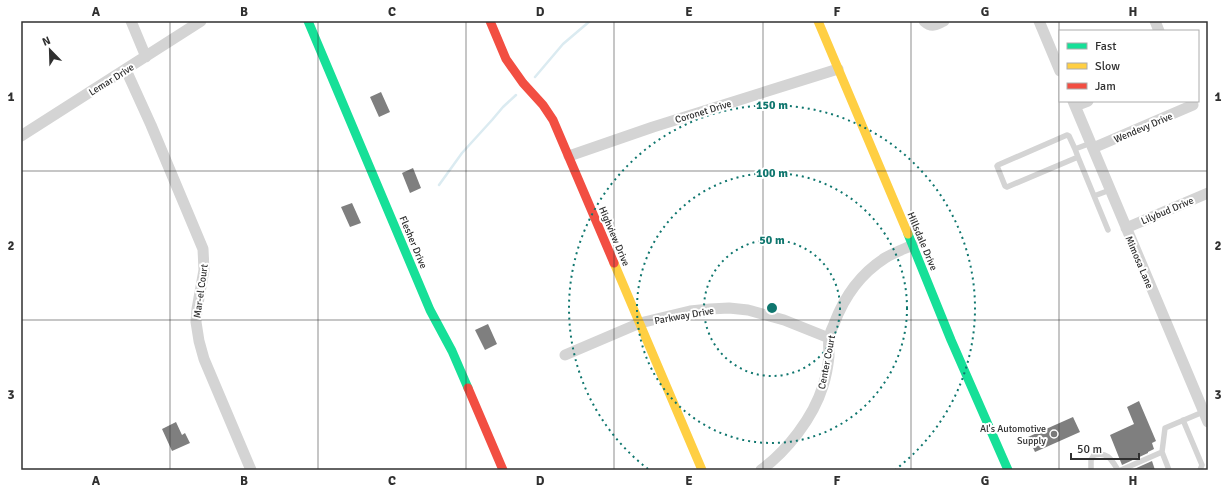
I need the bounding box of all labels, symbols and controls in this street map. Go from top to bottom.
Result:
text: A [92,4,101,20]
text: B [240,4,248,20]
text: C [388,4,396,20]
text: D [536,4,545,20]
text: E [685,4,693,20]
text: F [834,4,841,20]
text: G [981,4,989,20]
text: H [1129,4,1137,20]
north arrow [30,30,70,70]
legend [1059,30,1199,102]
text: N [40,34,52,49]
text: Fast [1095,39,1116,54]
text: Slow [1095,59,1120,74]
street label: Lemar Drive [87,61,136,99]
text: Jam [1095,79,1116,94]
text: 1 [7,89,15,105]
text: 1 [1214,89,1222,105]
street label: Coronet Drive [674,98,733,126]
text: 150 m [756,98,788,113]
street label: Wendevy Drive [1112,110,1175,146]
text: 100 m [756,166,788,181]
street label: Lilybud Drive [1139,194,1195,227]
street label: Highview Drive [596,205,632,268]
street label: Hillsdale Drive [904,210,940,272]
street label: Flesher Drive [397,214,430,271]
text: 50 m [759,233,785,248]
street label: Mimosa Lane [1123,234,1156,291]
text: 2 [7,238,15,254]
text: 2 [1214,238,1222,254]
street label: Mar-el Court [191,263,211,319]
centre of rings [765,301,779,315]
street label: Parkway Drive [653,305,715,327]
street label: Center Court [816,334,838,390]
text: 3 [7,387,15,403]
text: 3 [1214,387,1222,403]
place label: Al's Automotive Supply [980,423,1046,447]
marker: Al's Automotive Supply [1049,429,1059,439]
scale bar [1071,435,1139,461]
text: 50 m [1077,442,1102,457]
text: A [92,473,101,489]
text: B [240,473,248,489]
text: C [388,473,396,489]
text: D [536,473,545,489]
text: E [685,473,693,489]
text: F [834,473,841,489]
text: G [981,473,989,489]
text: H [1129,473,1137,489]

